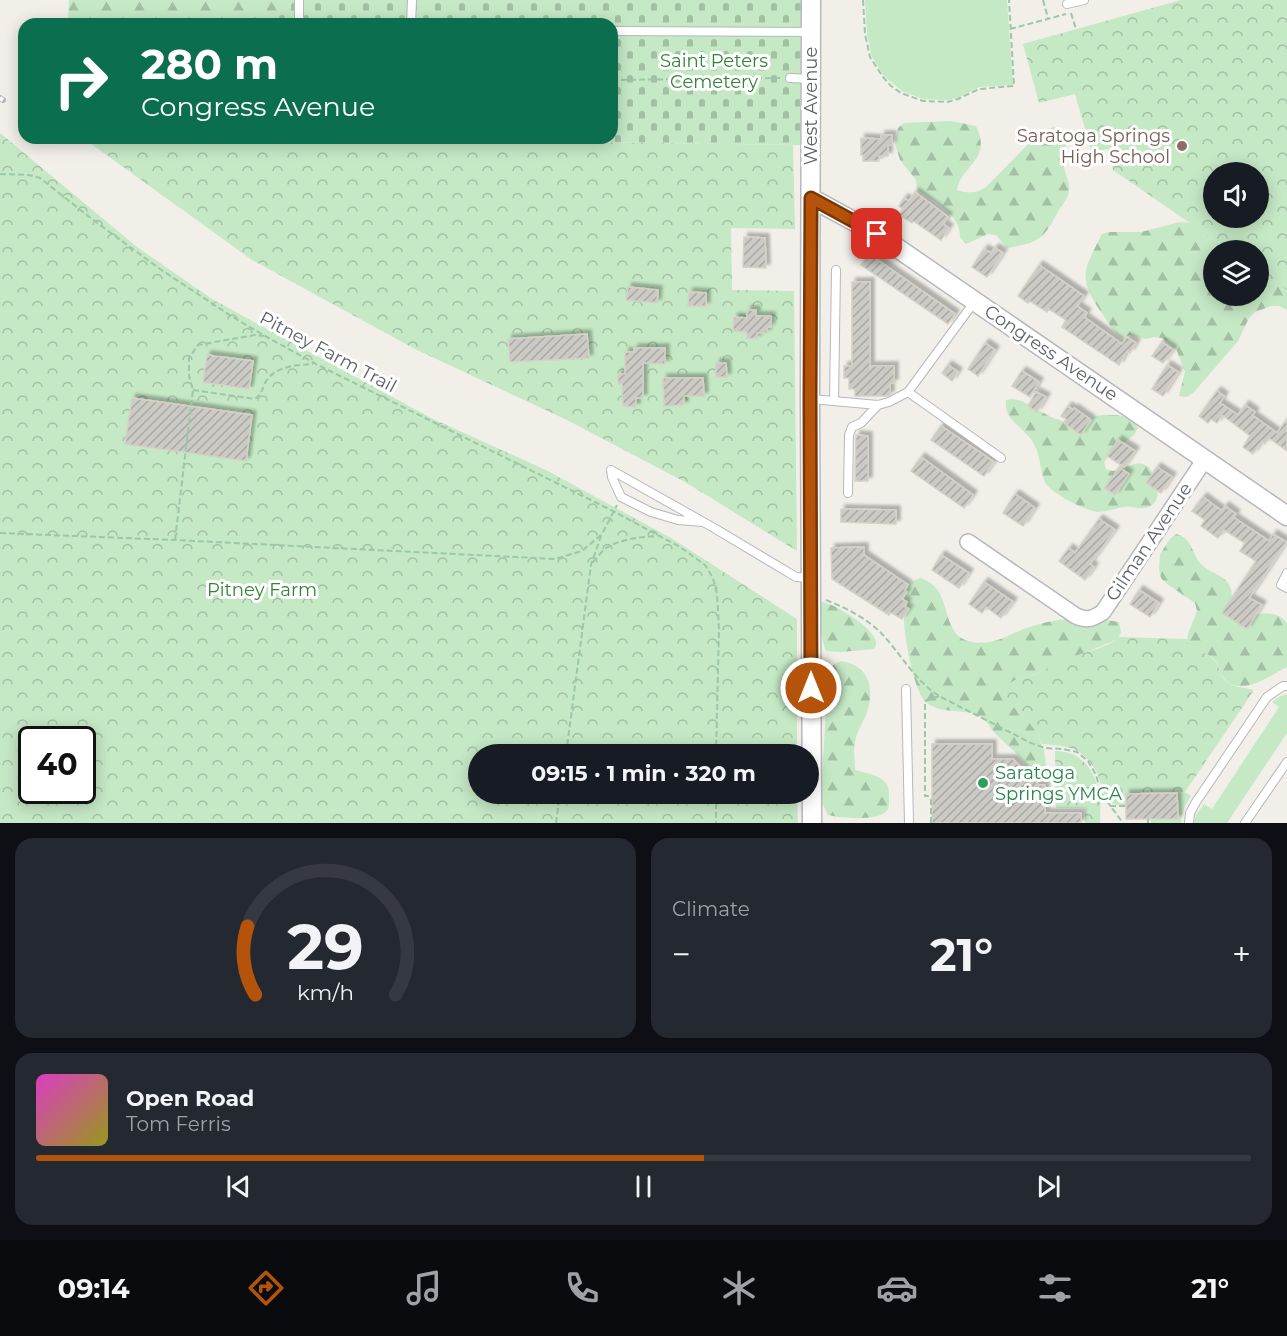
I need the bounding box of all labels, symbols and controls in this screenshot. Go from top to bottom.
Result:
text: 280 m [141,38,278,90]
icon: right [42,42,120,120]
street label: West Avenue [800,47,822,165]
park label: Saint Peters Cemetery [660,50,768,93]
text: Congress Avenue [141,90,375,123]
place label: Saratoga Springs High School [1017,125,1170,168]
marker: Saratoga Springs High School [1175,139,1189,153]
map controls [1203,162,1269,306]
button: sound [1203,162,1269,228]
pin [851,208,902,259]
icon: arrive [860,217,893,250]
button: layers [1203,240,1269,306]
street label: Congress Avenue [980,300,1122,406]
street label: Pitney Farm Trail [256,307,400,397]
street label: Gilman Avenue [1101,478,1197,605]
park label: Pitney Farm [207,579,317,601]
position arrow [779,656,843,720]
speed limit sign: 40 [18,726,96,804]
text: 09:15 · 1 min · 320 m [531,760,756,787]
place label: Saratoga Springs YMCA [995,762,1122,805]
marker: Saratoga Springs YMCA [976,776,990,790]
text: Climate [672,897,750,921]
text: 29 [287,909,364,985]
text: 21° [930,927,993,982]
text: − [672,934,691,974]
text: + [1232,934,1251,974]
text: km/h [297,979,354,1005]
text: Open Road [126,1085,254,1112]
text: Tom Ferris [126,1112,231,1136]
icon: previous [222,1170,255,1203]
icon: pause [627,1170,660,1203]
icon: next [1032,1170,1065,1203]
icon: directions [245,1267,287,1309]
icon: music [403,1267,445,1309]
icon: phone [561,1267,603,1309]
icon: climate [718,1267,760,1309]
icon: car [876,1267,918,1309]
icon: filters [1034,1267,1076,1309]
text: 09:14 [58,1272,130,1305]
text: 21° [1191,1272,1229,1305]

